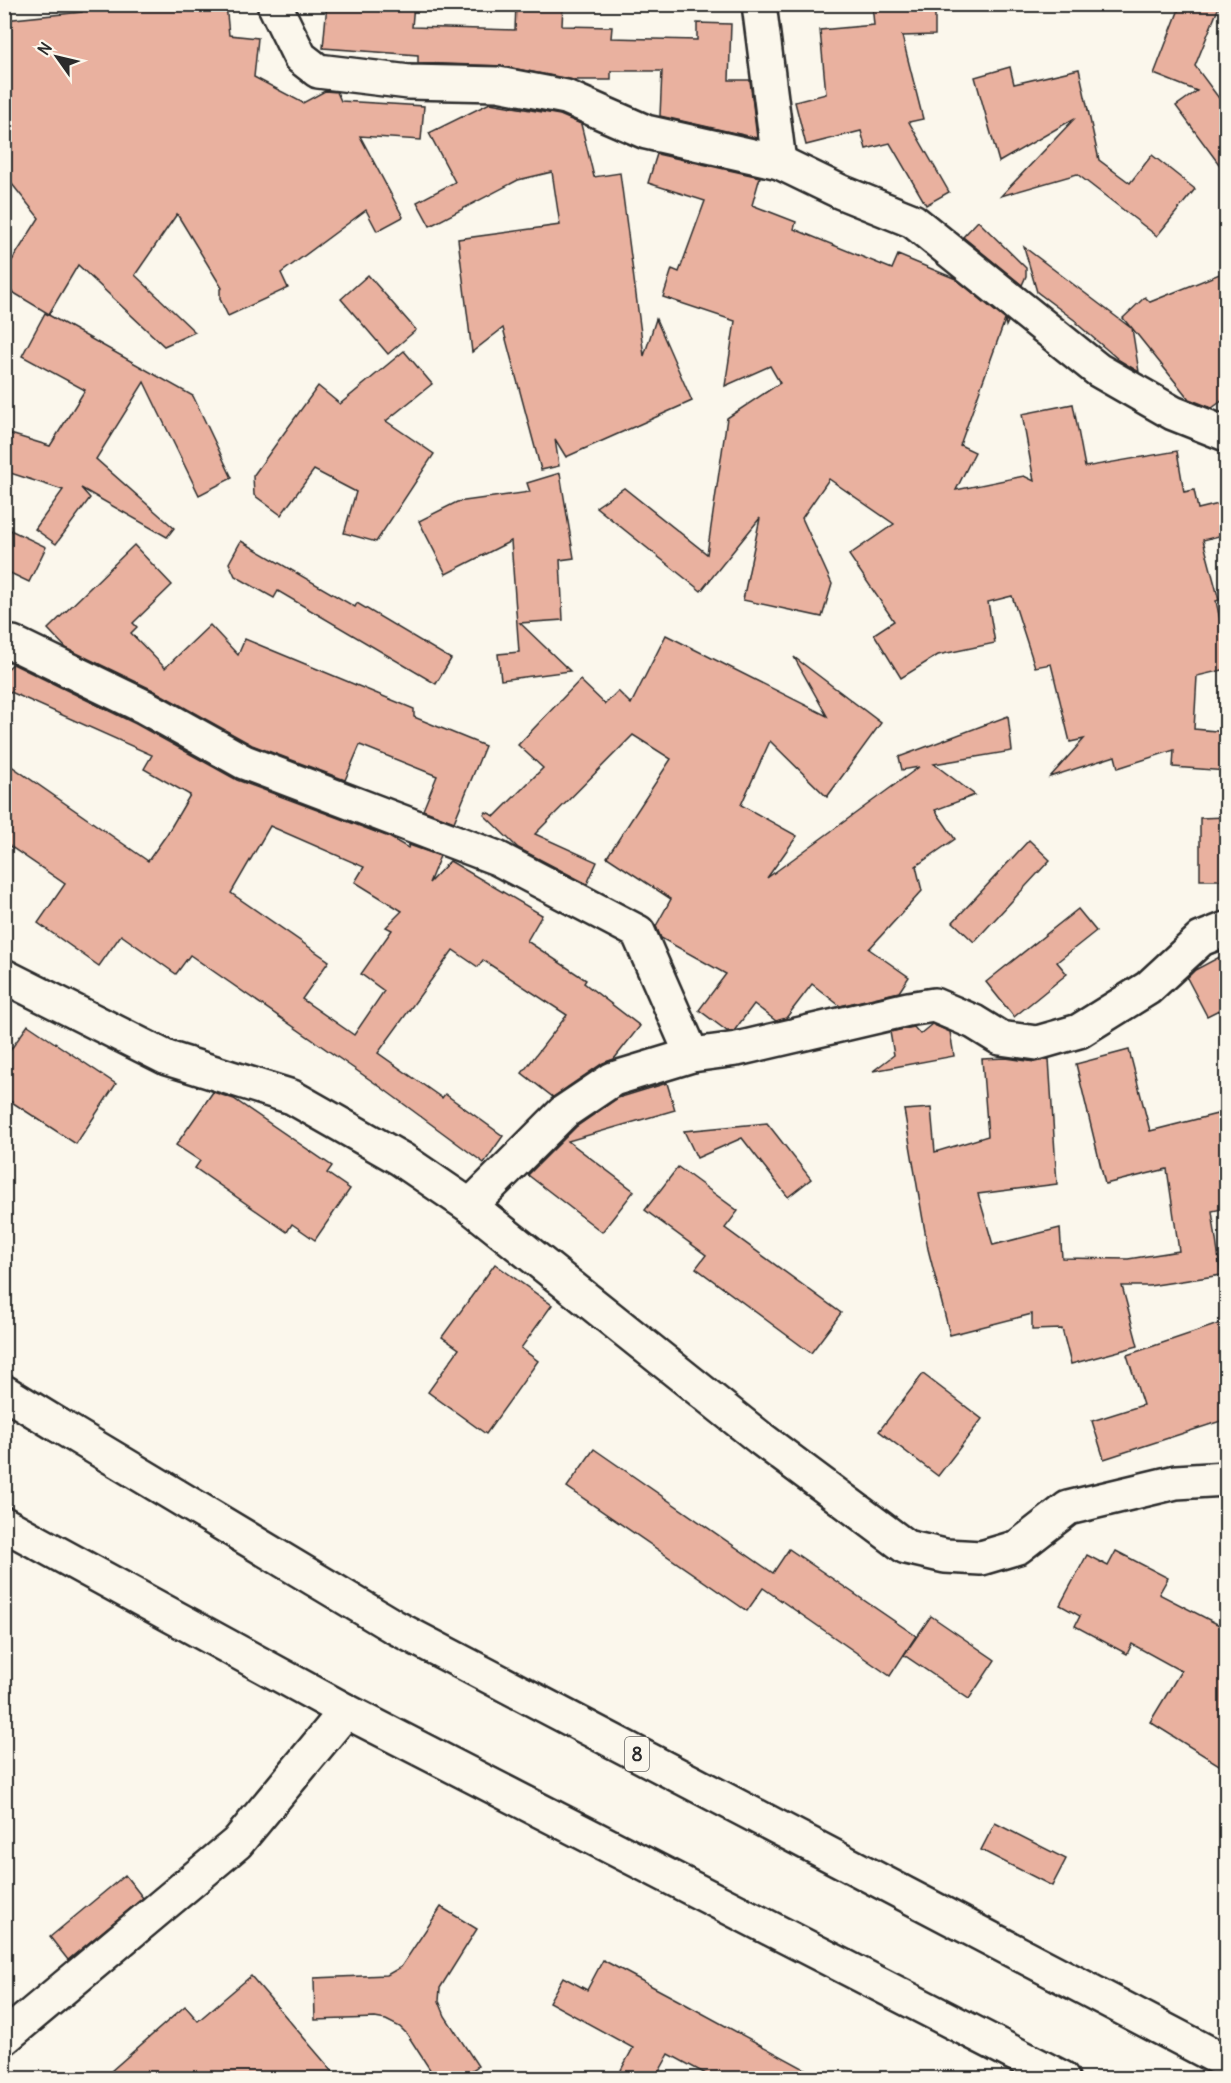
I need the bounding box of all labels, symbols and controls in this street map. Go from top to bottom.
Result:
north arrow [27,27,87,87]
text: N [33,38,56,59]
road number: 8 [625,1737,649,1771]

